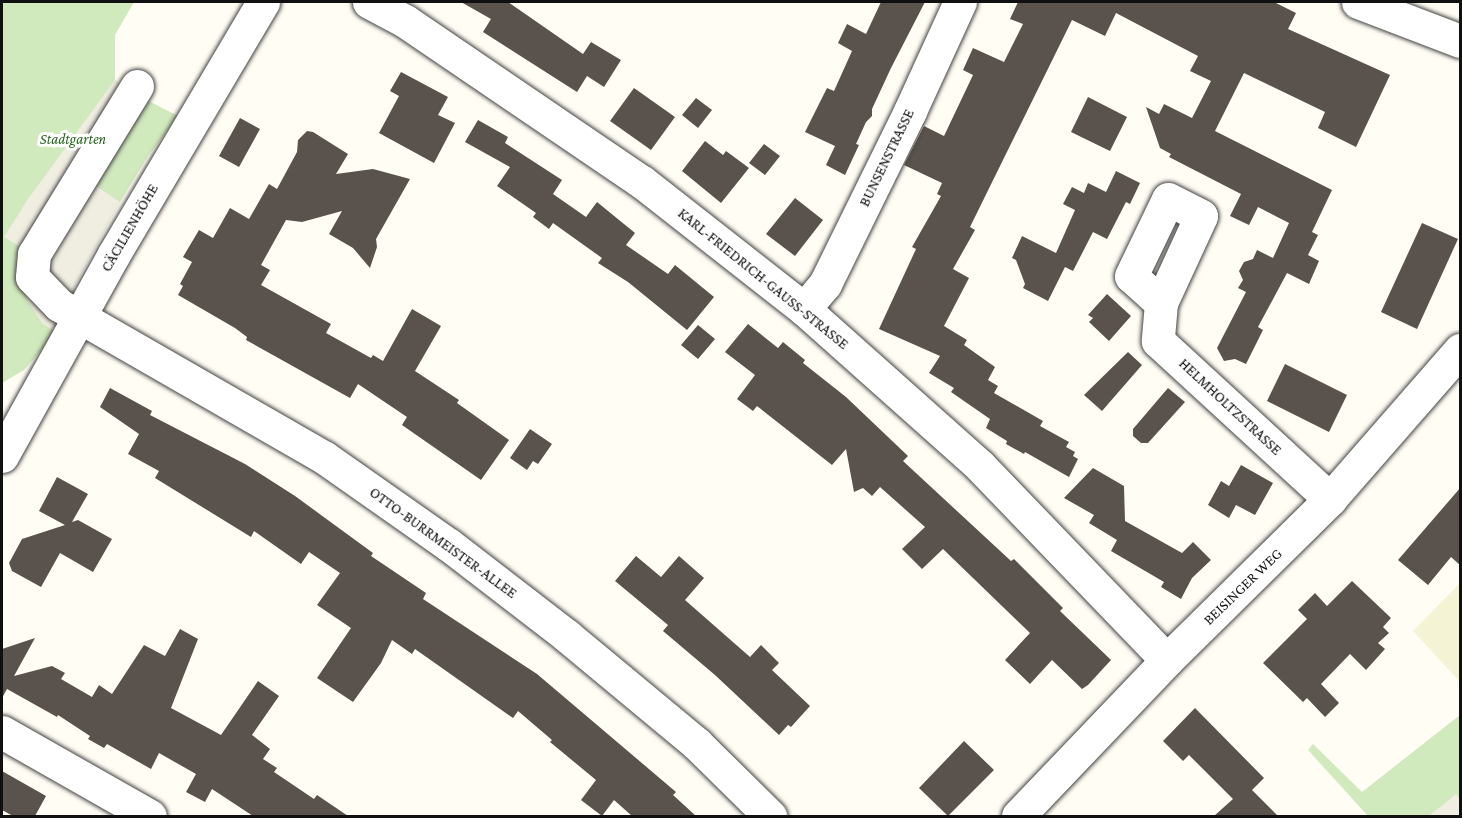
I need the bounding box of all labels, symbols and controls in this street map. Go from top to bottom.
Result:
street label: BUNSENSTRASSE [856,106,918,210]
park label: Stadtgarten [40,131,106,149]
street label: CÄCILIENHÖHE [98,181,162,275]
street label: KARL-FRIEDRICH-GAUSS-STRASSE [674,205,852,353]
street label: HELMHOLTZSTRASSE [1175,355,1285,459]
street label: OTTO-BURRMEISTER-ALLEE [366,483,520,603]
street label: BEISINGER WEG [1200,545,1286,629]

